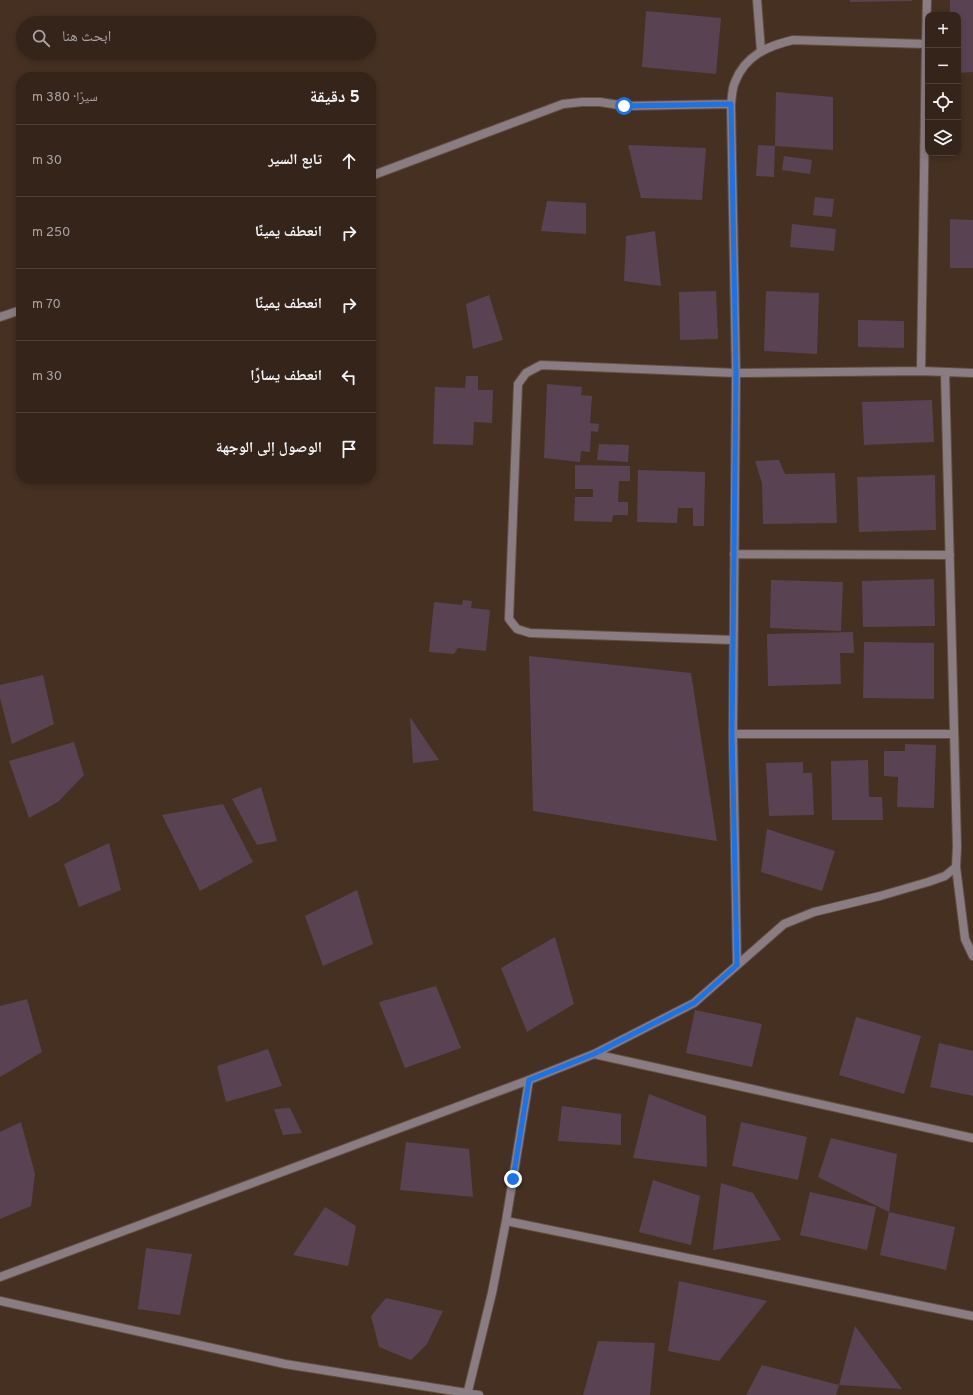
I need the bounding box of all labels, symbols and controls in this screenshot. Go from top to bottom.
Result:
map controls [925,12,961,156]
button: + [925,12,961,48]
search box [16,16,376,60]
icon: search [30,27,52,49]
text: ابحث هنا [62,28,111,47]
button: − [925,48,961,84]
button: locate [925,84,961,120]
text: 5 دقيقة [310,87,360,109]
text: سيرًا · 380 m [32,90,98,106]
route start [615,97,633,115]
button: layers [925,120,961,156]
icon: ahead [338,150,360,172]
text: تابع السير [268,151,322,170]
text: 30 m [32,153,62,169]
icon: right [338,222,360,244]
text: انعطف يمينًا [255,223,322,242]
text: 250 m [32,225,70,241]
icon: right [338,294,360,316]
text: انعطف يمينًا [255,295,322,314]
text: 70 m [32,297,61,313]
icon: left [338,366,360,388]
text: انعطف يسارًا [250,367,322,386]
text: 30 m [32,369,62,385]
icon: arrive [338,438,360,460]
text: الوصول إلى الوجهة [216,439,322,458]
route end [504,1170,522,1188]

